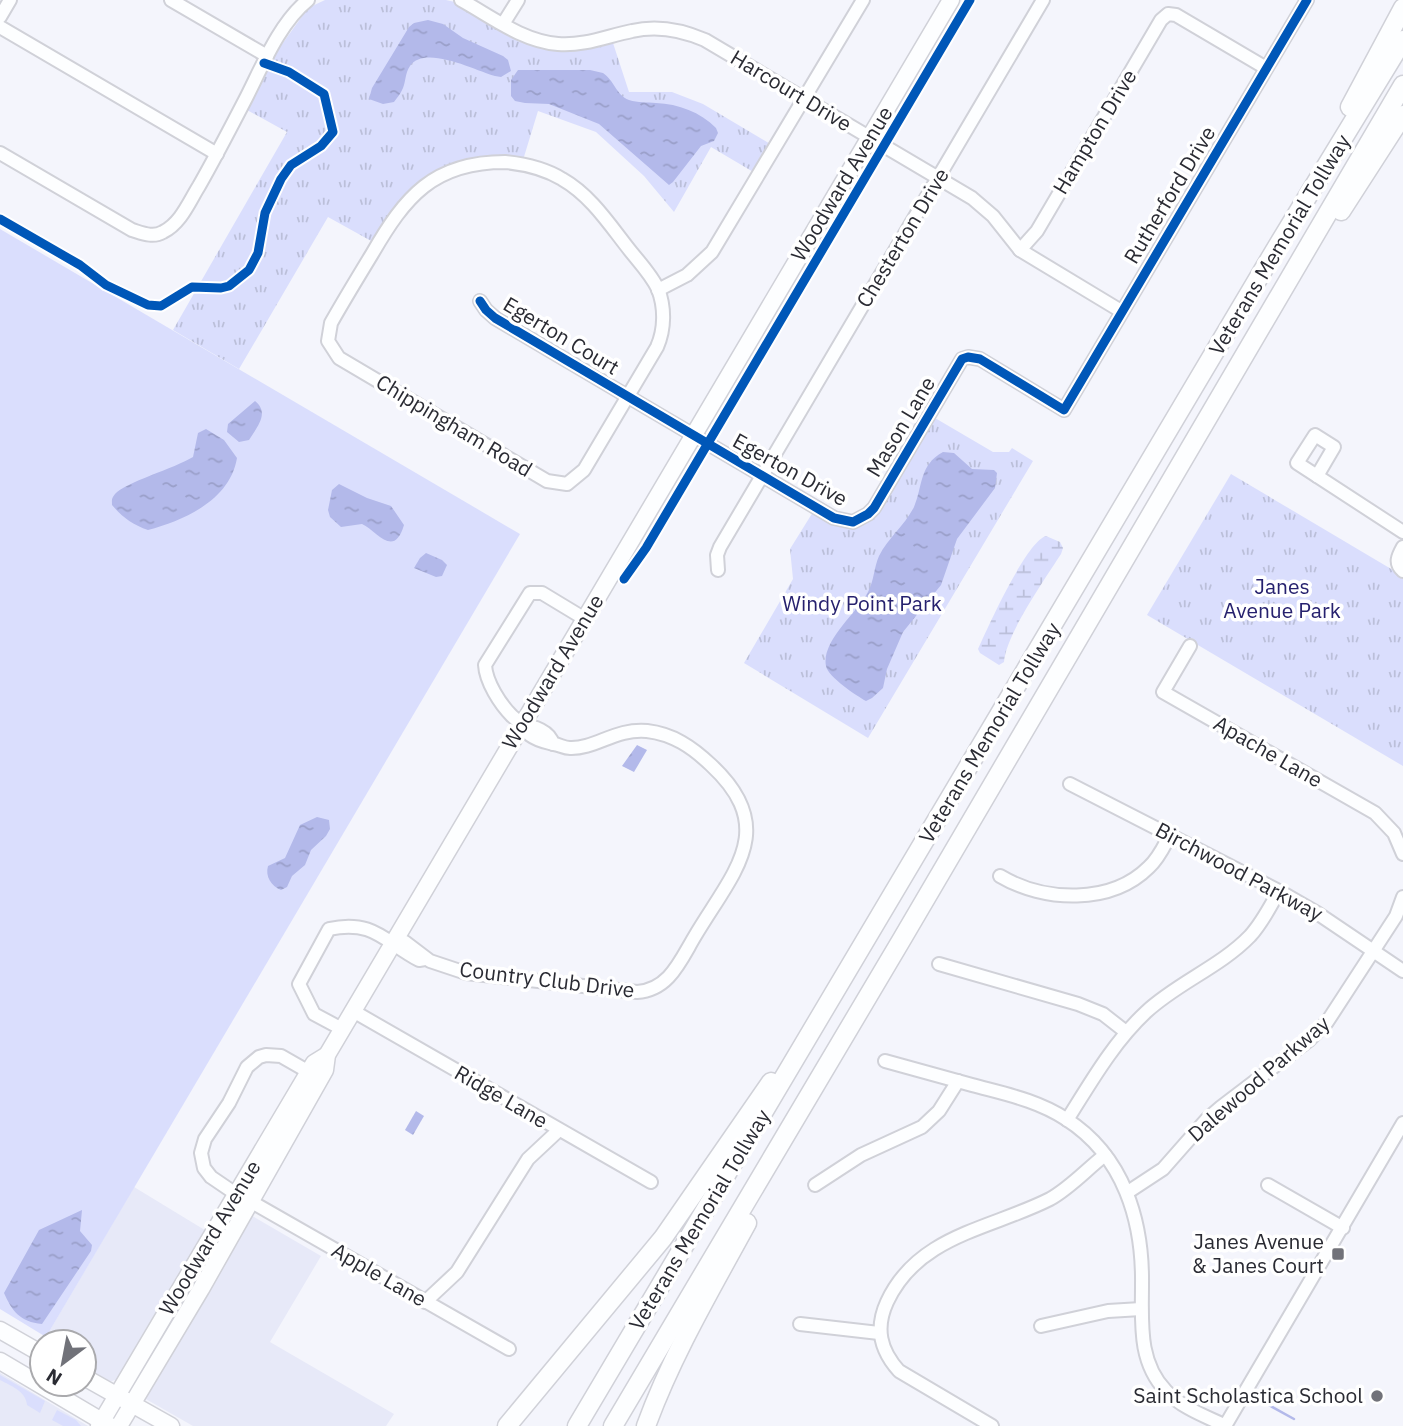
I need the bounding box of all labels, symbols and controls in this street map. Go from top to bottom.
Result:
street label: Harcourt Drive [726,43,857,137]
street label: Hampton Drive [1046,64,1142,199]
street label: Woodward Avenue [784,101,898,266]
street label: Rutherford Drive [1117,120,1221,269]
street label: Veterans Memorial Tollway [1202,128,1357,360]
street label: Chesterton Drive [849,163,955,312]
street label: Egerton Court [498,290,625,381]
street label: Chippingham Road [371,367,538,483]
street label: Mason Lane [859,371,941,482]
street label: Egerton Drive [728,426,853,512]
park label: Janes Avenue Park [1223,572,1341,624]
street label: Woodward Avenue [495,589,609,754]
park label: Windy Point Park [782,589,942,617]
street label: Veterans Memorial Tollway [912,616,1067,848]
street label: Apache Lane [1209,709,1328,794]
street label: Birchwood Parkway [1151,815,1328,927]
street label: Country Club Drive [458,954,636,1004]
street label: Dalewood Parkway [1182,1009,1336,1148]
street label: Ridge Lane [450,1058,553,1134]
street label: Veterans Memorial Tollway [622,1103,777,1335]
street label: Woodward Avenue [152,1155,266,1320]
place label: Janes Avenue & Janes Court [1192,1227,1324,1279]
street label: Apple Lane [327,1236,432,1313]
marker: Janes Avenue & Janes Court [1330,1246,1346,1262]
north arrow [28,1328,98,1398]
text: N [42,1364,66,1391]
place label: Saint Scholastica School [1133,1381,1363,1409]
marker: Saint Scholastica School [1369,1388,1385,1404]

